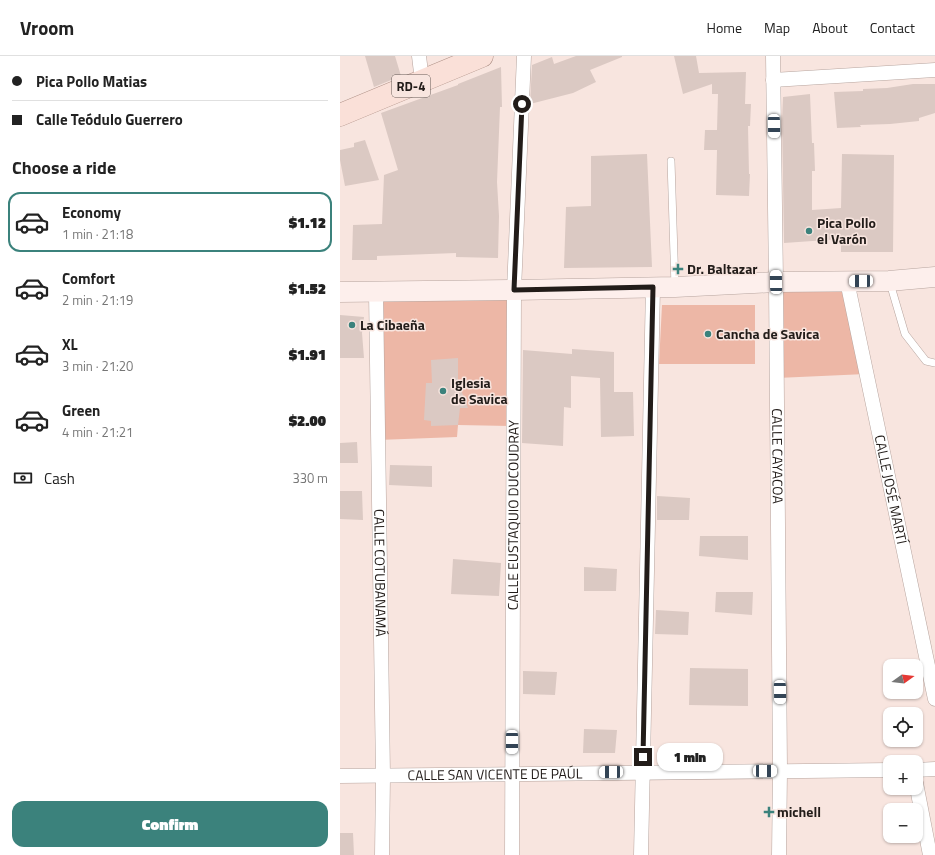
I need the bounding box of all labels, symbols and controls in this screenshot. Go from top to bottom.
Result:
text: Vroom [20,13,74,42]
text: Home [707,17,742,38]
text: Map [764,17,790,38]
text: About [812,17,848,38]
text: Contact [870,17,915,38]
text: Pica Pollo Matias [36,70,147,93]
road number: RD-4 [392,75,430,97]
route start [513,95,531,113]
text: Calle Teódulo Guerrero [36,108,183,131]
car [768,114,780,138]
text: Choose a ride [12,154,116,181]
text: Economy [62,201,121,224]
icon: car [14,204,50,240]
text: $1.12 [289,211,326,234]
place label: Pica Pollo el Varón [817,212,876,249]
text: 1 min · 21:18 [62,224,133,244]
marker: Pica Pollo el Varón [804,226,814,236]
place label: Dr. Baltazar [687,258,758,279]
marker: Dr. Baltazar [672,263,684,275]
text: Comfort [62,267,115,290]
icon: car [14,270,50,306]
car [770,270,782,294]
car [849,275,873,287]
text: $1.52 [289,277,326,300]
text: 2 min · 21:19 [62,290,133,310]
place label: La Cibaeña [360,314,425,335]
marker: La Cibaeña [347,320,357,330]
place label: Cancha de Savica [716,323,819,344]
marker: Cancha de Savica [703,329,713,339]
text: XL [62,333,78,356]
icon: car [14,336,50,372]
text: $1.91 [289,343,326,366]
text: 3 min · 21:20 [62,356,133,376]
place label: Iglesia de Savica [451,372,508,409]
marker: Iglesia de Savica [438,386,448,396]
text: Green [62,399,100,422]
icon: car [14,402,50,438]
street label: CALLE CAYACOA [767,408,789,504]
text: $2.00 [289,409,326,432]
street label: CALLE EUSTAQUIO DUCOUDRAY [502,419,524,610]
text: 4 min · 21:21 [62,422,133,442]
street label: CALLE JOSÉ MARTÍ [870,433,913,547]
icon: cash [12,467,34,489]
text: Cash [44,467,75,490]
text: 330 m [292,468,328,488]
street label: CALLE COTUBANAMÁ [369,509,392,638]
north arrow [883,659,923,699]
map controls [883,659,923,843]
car [774,680,786,704]
button: locate [883,707,923,747]
car [506,730,518,754]
callout: 1 min [657,743,723,771]
text: 1 min [674,747,706,767]
route end [634,748,652,766]
button: + [883,755,923,795]
street label: CALLE SAN VICENTE DE PAÚL [407,762,583,785]
car [753,765,777,777]
car [599,766,623,778]
button: Confirm [12,801,328,847]
place label: michell [777,801,821,822]
button: − [883,803,923,843]
marker: michell [764,807,774,817]

